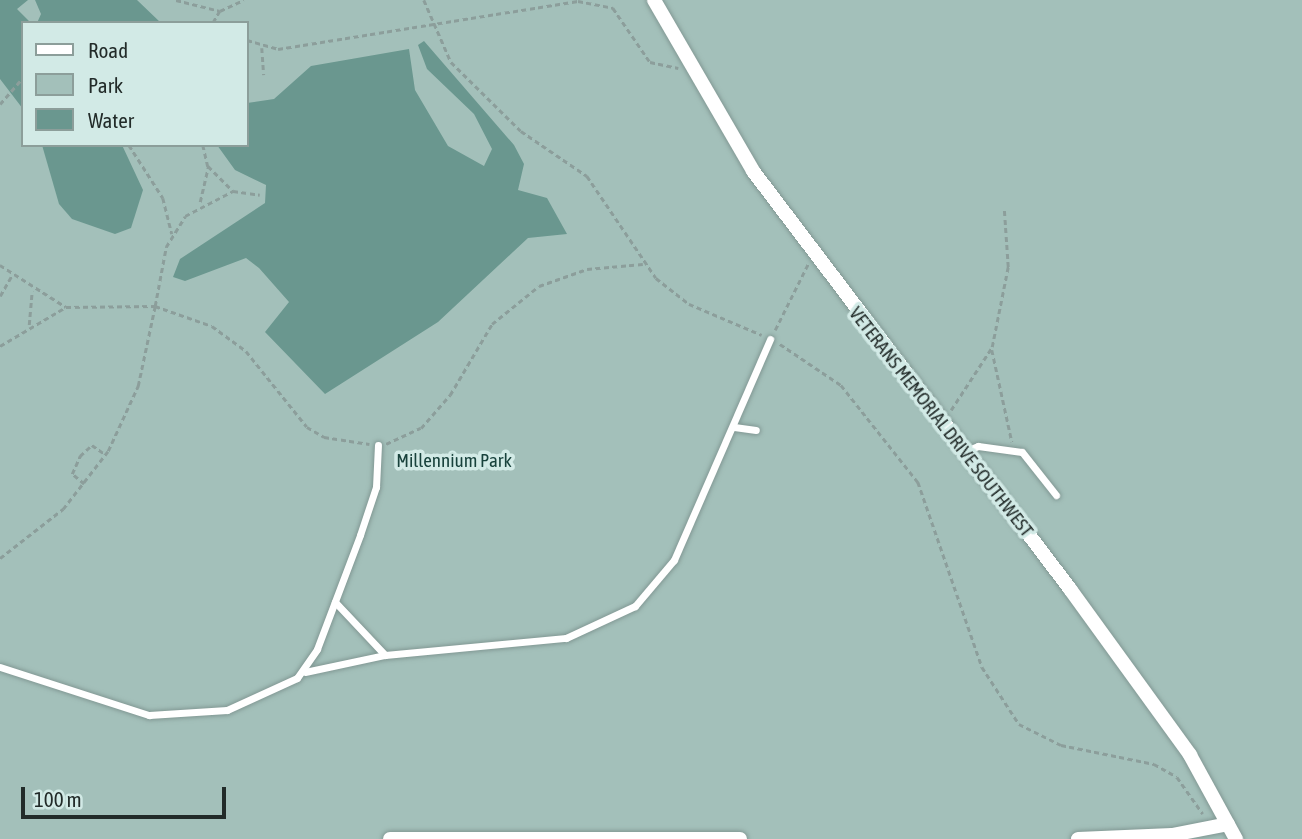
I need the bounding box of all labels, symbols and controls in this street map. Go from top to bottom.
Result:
legend [21,21,248,147]
text: Road [88,38,128,62]
text: Park [88,73,123,97]
text: Water [88,108,134,132]
street label: VETERANS MEMORIAL DRIVE SOUTHWEST [844,302,1038,542]
park label: Millennium Park [396,450,512,472]
scale bar [24,772,229,816]
text: 100 m [34,787,82,811]

